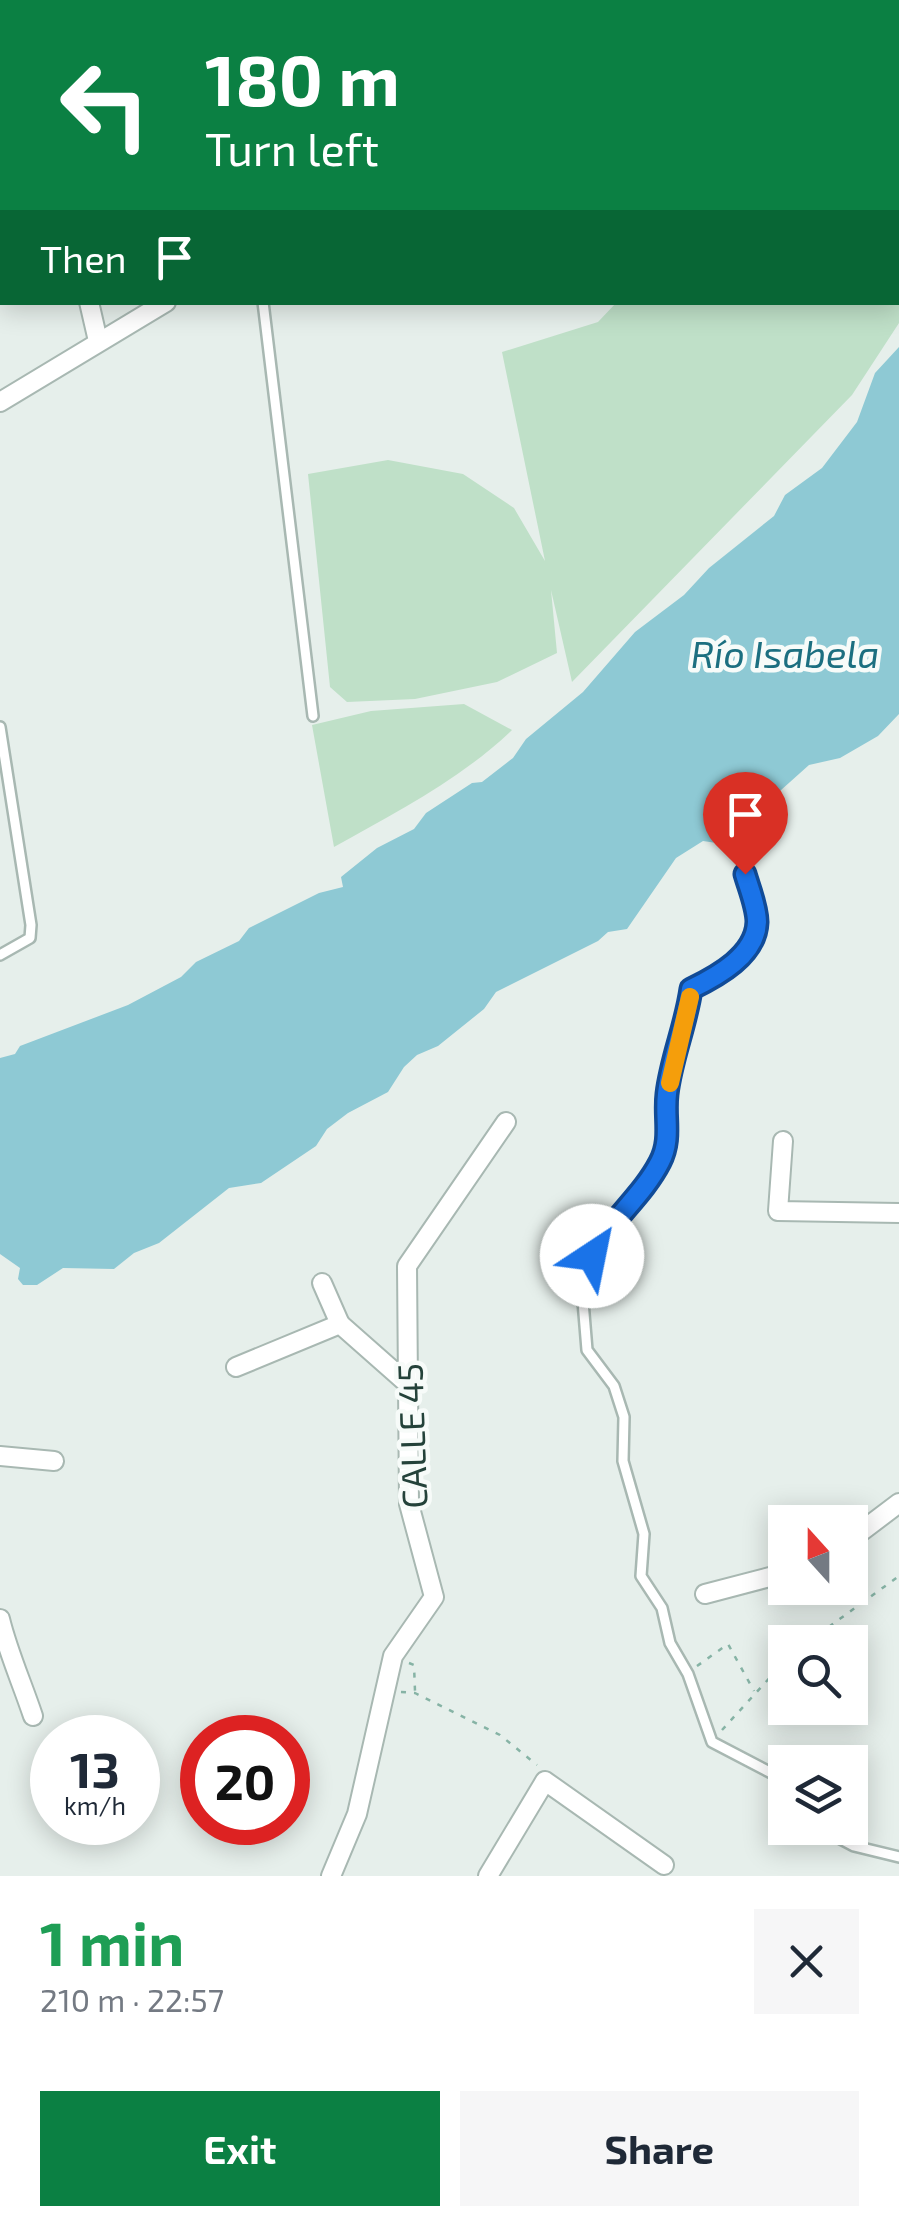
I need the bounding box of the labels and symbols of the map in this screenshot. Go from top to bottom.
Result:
water label: Río Isabela [691,630,879,676]
pin [703,772,788,875]
position arrow [540,1204,644,1308]
street label: CALLE 45 [387,1363,435,1509]
north arrow [768,1505,868,1605]
speed limit sign: 20 [180,1715,310,1845]

